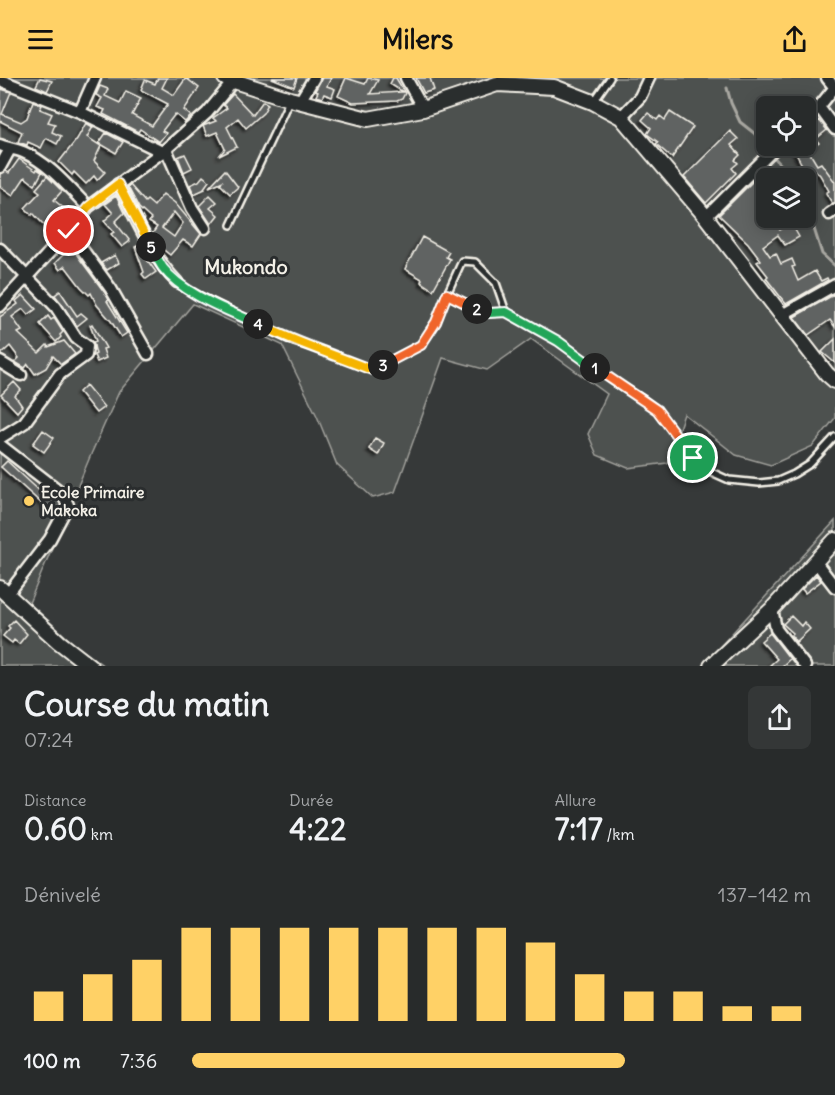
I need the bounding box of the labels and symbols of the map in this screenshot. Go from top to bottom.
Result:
pin [43,205,94,256]
pin: 5 [136,232,166,262]
district label: Mukondo [204,254,288,279]
pin: 2 [462,294,492,324]
pin: 4 [243,309,273,339]
pin: 3 [368,350,398,380]
pin: 1 [580,353,610,383]
pin [667,432,718,483]
place label: Ecole Primaire Makoka [41,482,145,520]
marker: Ecole Primaire Makoka [22,494,36,508]

